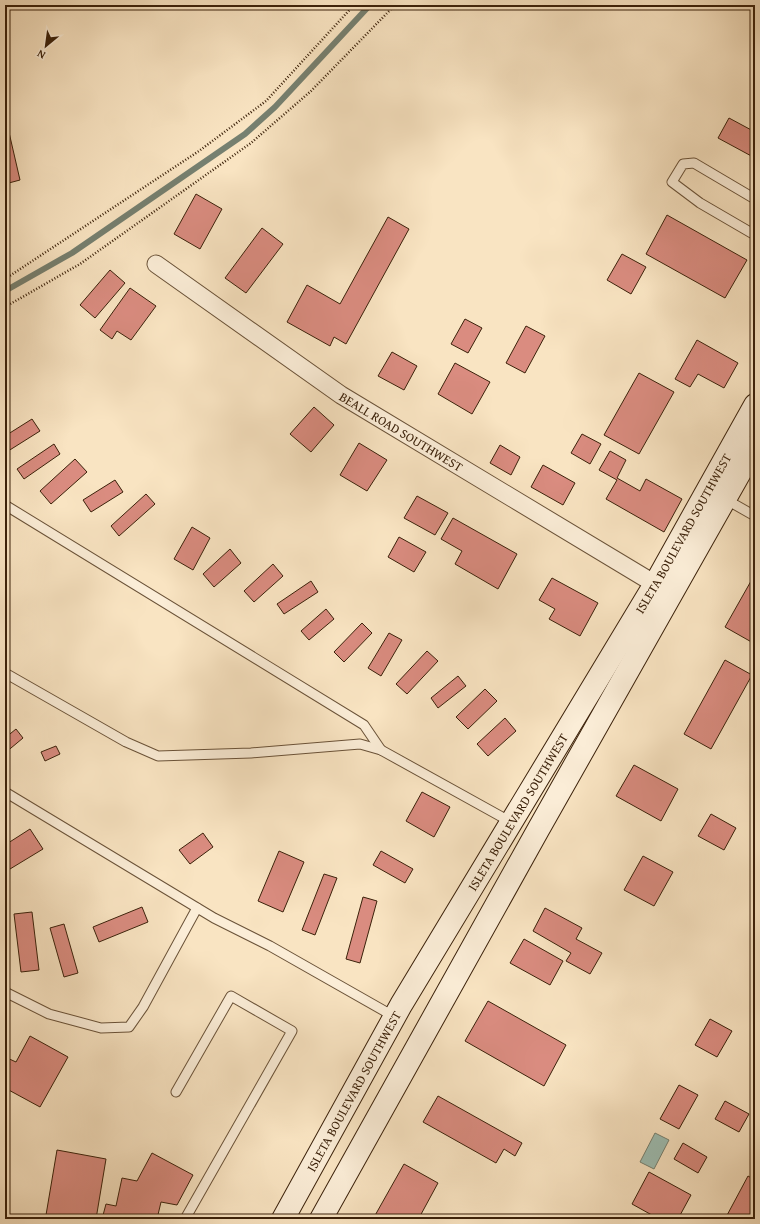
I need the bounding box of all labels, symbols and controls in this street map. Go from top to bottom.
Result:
north arrow [26,26,66,66]
text: N [33,46,48,64]
street label: BEALL ROAD SOUTHWEST [336,387,467,477]
street label: ISLETA BOULEVARD SOUTHWEST [631,449,736,617]
street label: ISLETA BOULEVARD SOUTHWEST [463,729,573,894]
street label: ISLETA BOULEVARD SOUTHWEST [302,1007,406,1175]

